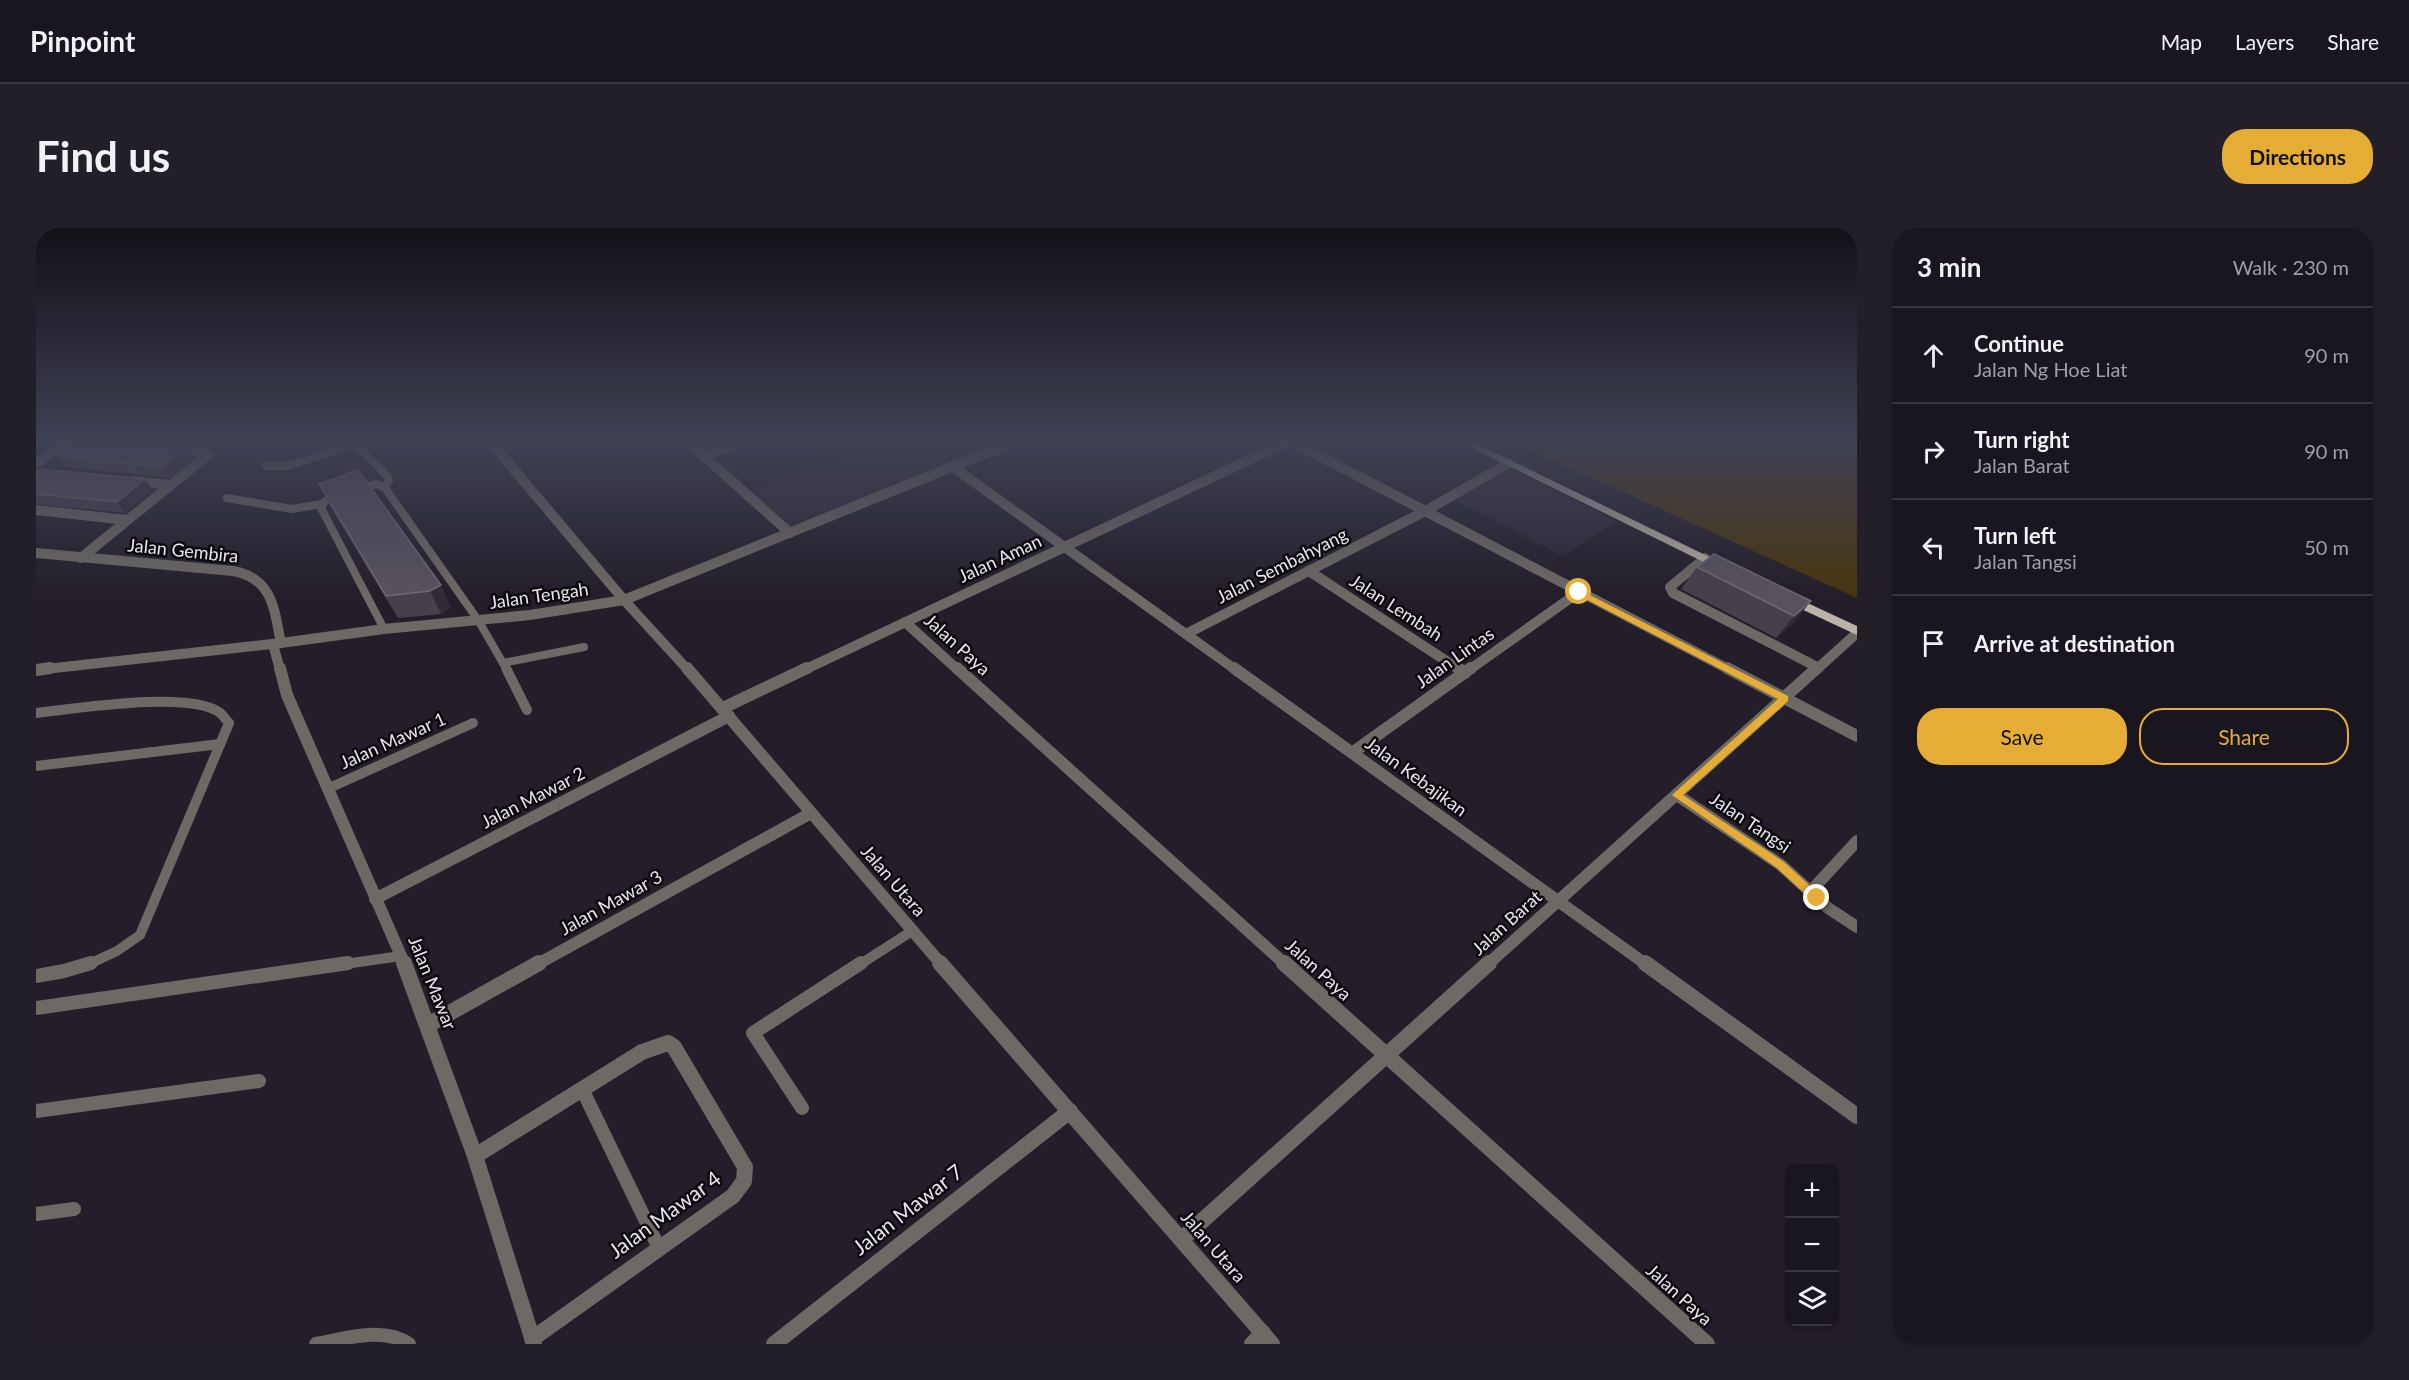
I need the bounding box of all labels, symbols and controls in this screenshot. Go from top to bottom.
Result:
text: Pinpoint [30,24,135,58]
text: Map [2161,29,2202,54]
text: Layers [2235,29,2294,54]
text: Share [2327,29,2379,54]
button: Directions [2222,129,2373,184]
text: Find us [36,131,170,181]
text: 3 min [1917,251,1981,283]
text: Walk · 230 m [2233,255,2349,279]
text: Continue [1974,330,2064,357]
icon: ahead [1917,339,1950,372]
text: 90 m [2304,343,2349,367]
text: Jalan Ng Hoe Liat [1974,357,2127,381]
text: Turn right [1974,426,2069,453]
icon: right [1917,435,1950,468]
text: 90 m [2304,439,2349,463]
text: Jalan Barat [1974,453,2070,477]
text: Turn left [1974,522,2056,549]
street label: Jalan Sembahyang [1212,523,1351,608]
street label: Jalan Aman [954,529,1045,587]
icon: left [1917,531,1950,564]
street label: Jalan Gembira [127,533,240,567]
text: 50 m [2304,535,2349,559]
text: Jalan Tangsi [1974,549,2077,573]
street label: Jalan Lembah [1346,569,1447,645]
street label: Jalan Tengah [488,577,590,613]
route start [1565,578,1591,604]
street label: Jalan Paya [920,609,995,680]
street label: Jalan Lintas [1411,622,1498,692]
icon: arrive [1917,627,1950,660]
text: Arrive at destination [1974,630,2175,657]
street label: Jalan Mawar 1 [336,707,449,773]
button: Save [1917,708,2127,765]
button: Share [2139,708,2349,765]
street label: Jalan Kebajikan [1361,732,1472,821]
street label: Jalan Mawar 2 [477,762,588,833]
street label: Jalan Tangsi [1706,787,1795,857]
street label: Jalan Utara [857,840,931,921]
street label: Jalan Mawar 3 [556,865,666,939]
route end [1803,884,1829,910]
street label: Jalan Barat [1467,885,1546,959]
street label: Jalan Mawar [404,933,462,1033]
street label: Jalan Paya [1281,934,1356,1005]
street label: Jalan Mawar 7 [847,1158,967,1259]
map controls [1785,1164,1839,1326]
button: + [1785,1164,1839,1218]
street label: Jalan Mawar 4 [603,1165,725,1263]
street label: Jalan Utara [1177,1206,1251,1287]
button: − [1785,1218,1839,1272]
street label: Jalan Paya [1642,1259,1717,1330]
button: layers [1785,1272,1839,1326]

